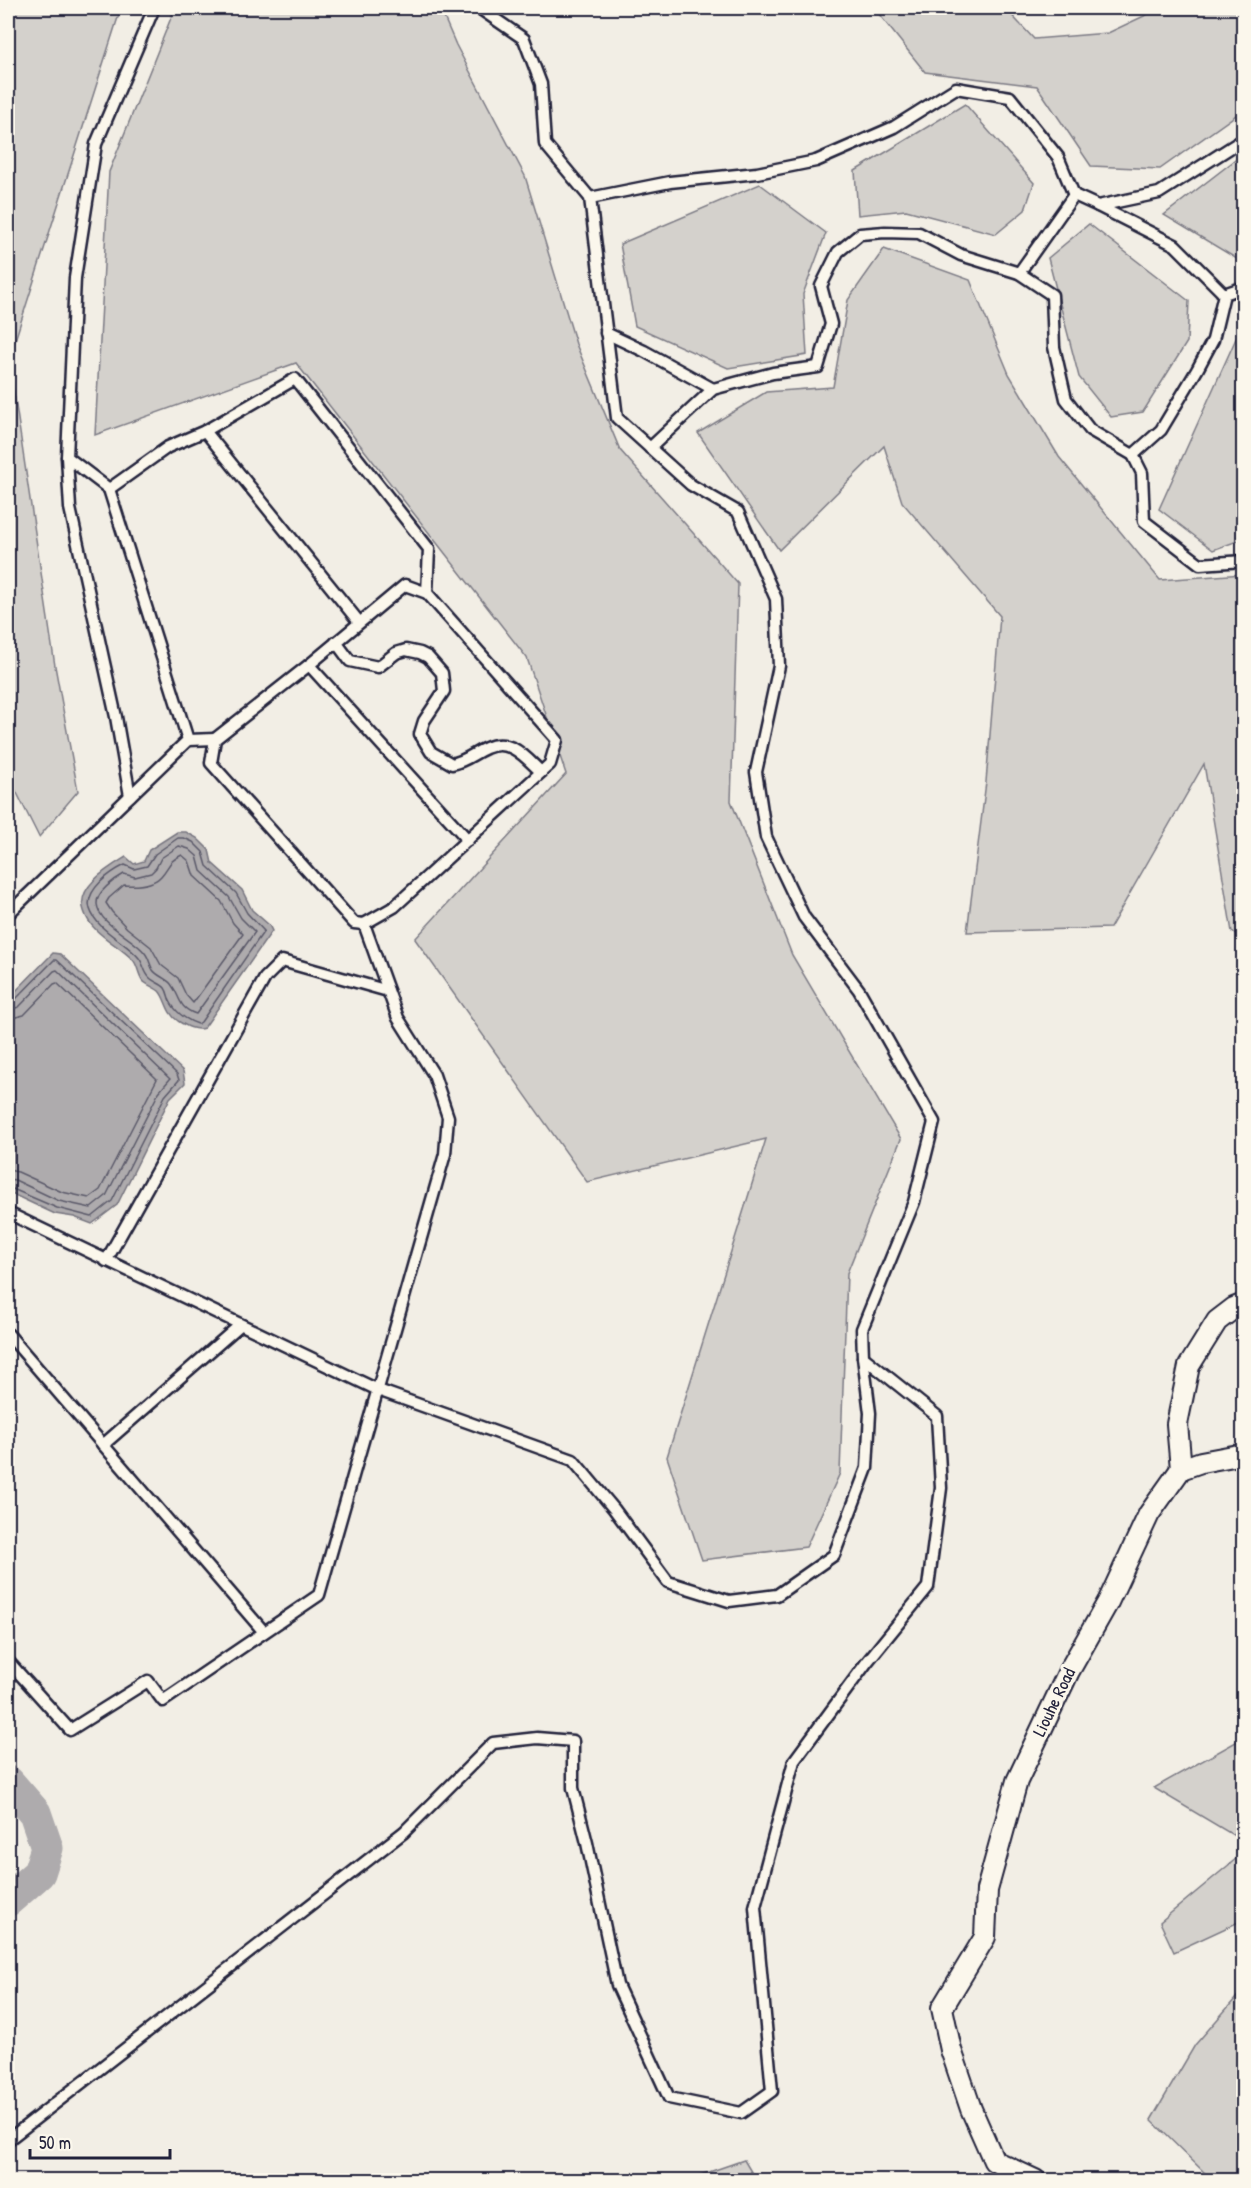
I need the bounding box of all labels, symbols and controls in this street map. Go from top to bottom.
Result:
street label: Liouhe Road [1026,1663,1081,1740]
scale bar [30,2122,170,2160]
text: 50 m [39,2130,71,2155]

